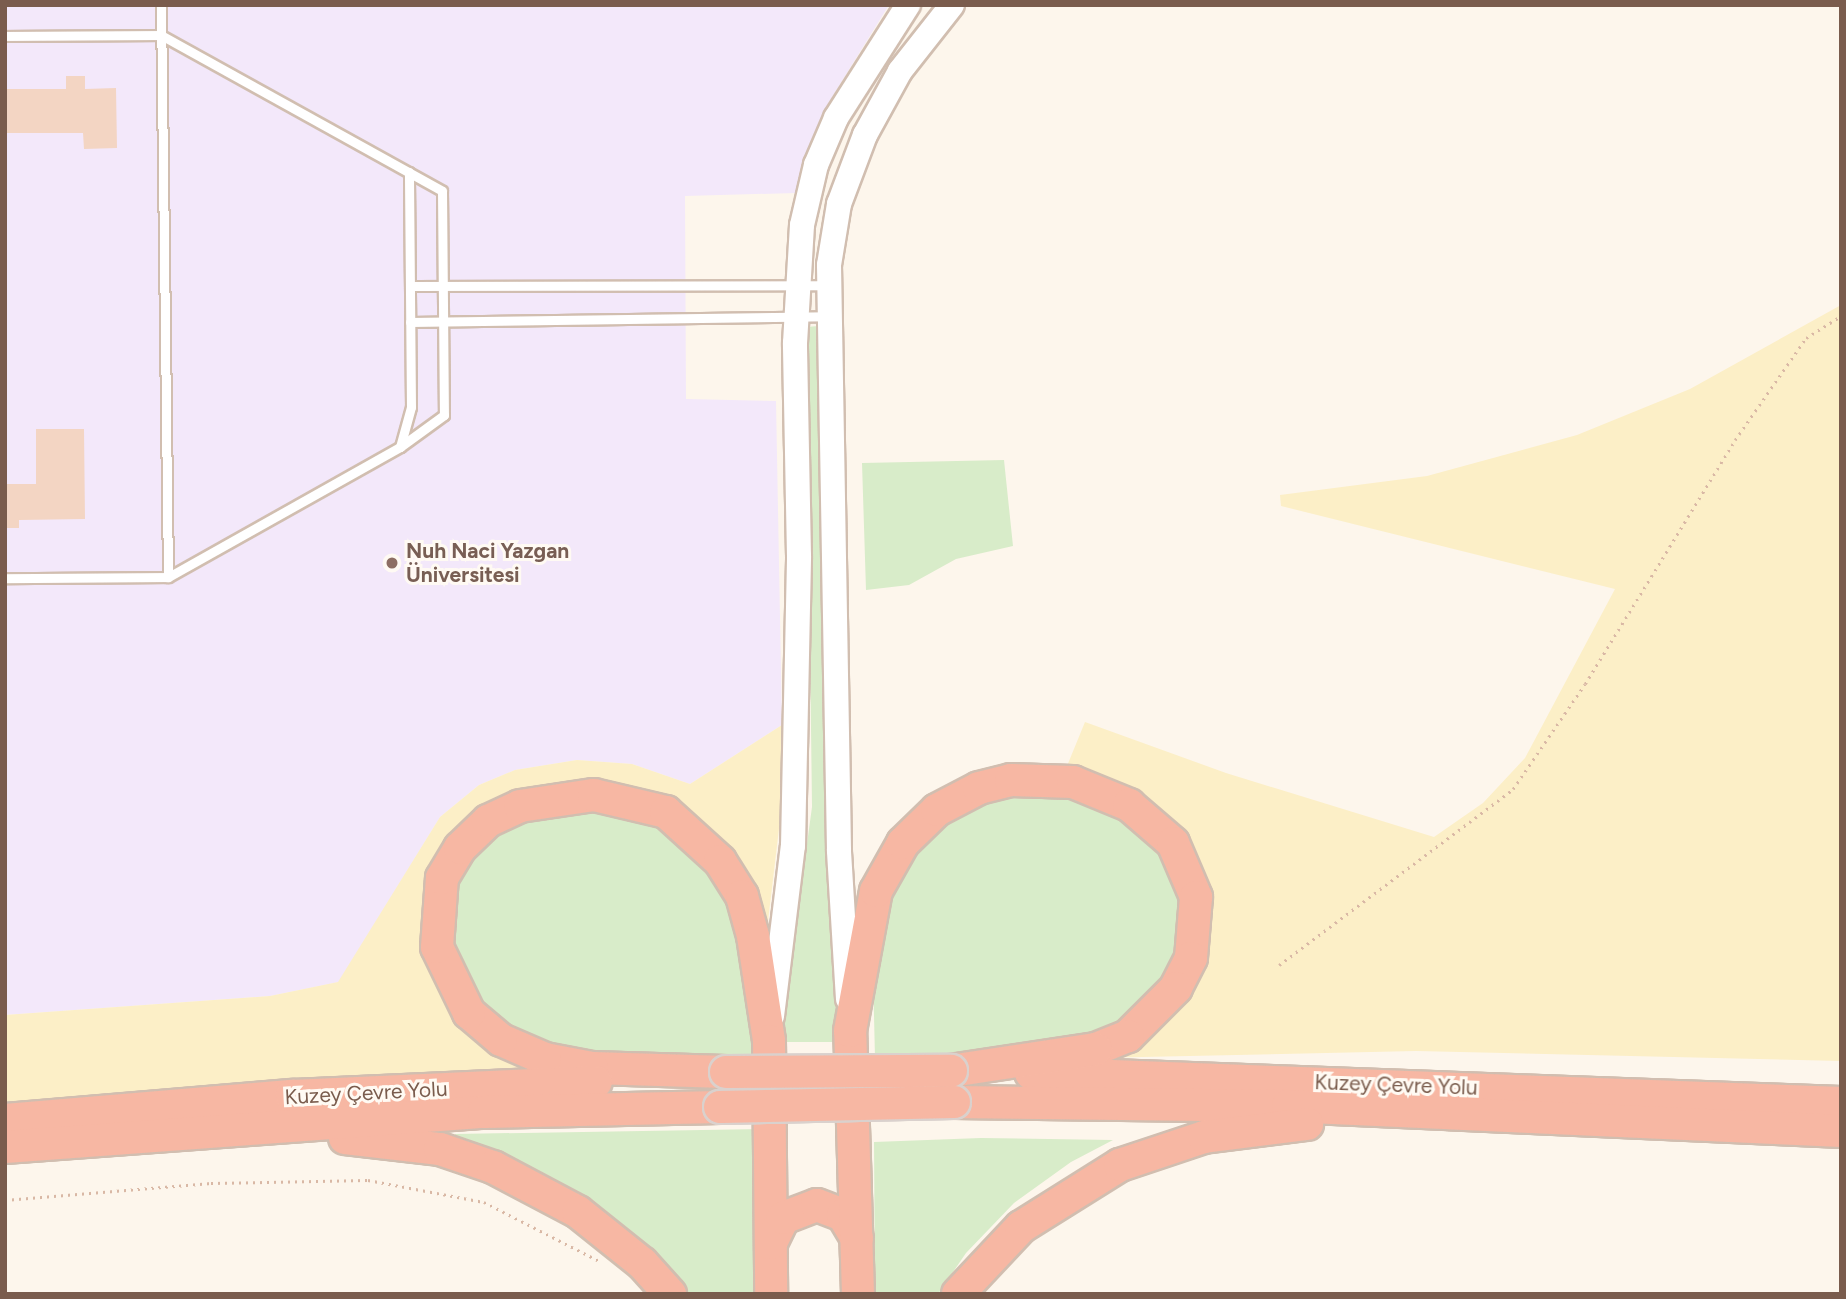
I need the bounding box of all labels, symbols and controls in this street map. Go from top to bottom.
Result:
place label: Nuh Naci Yazgan Üniversitesi [406,538,569,588]
marker: Nuh Naci Yazgan Üniversitesi [384,555,400,571]
street label: Kuzey Çevre Yolu [1314,1070,1478,1100]
street label: Kuzey Çevre Yolu [284,1076,448,1110]

